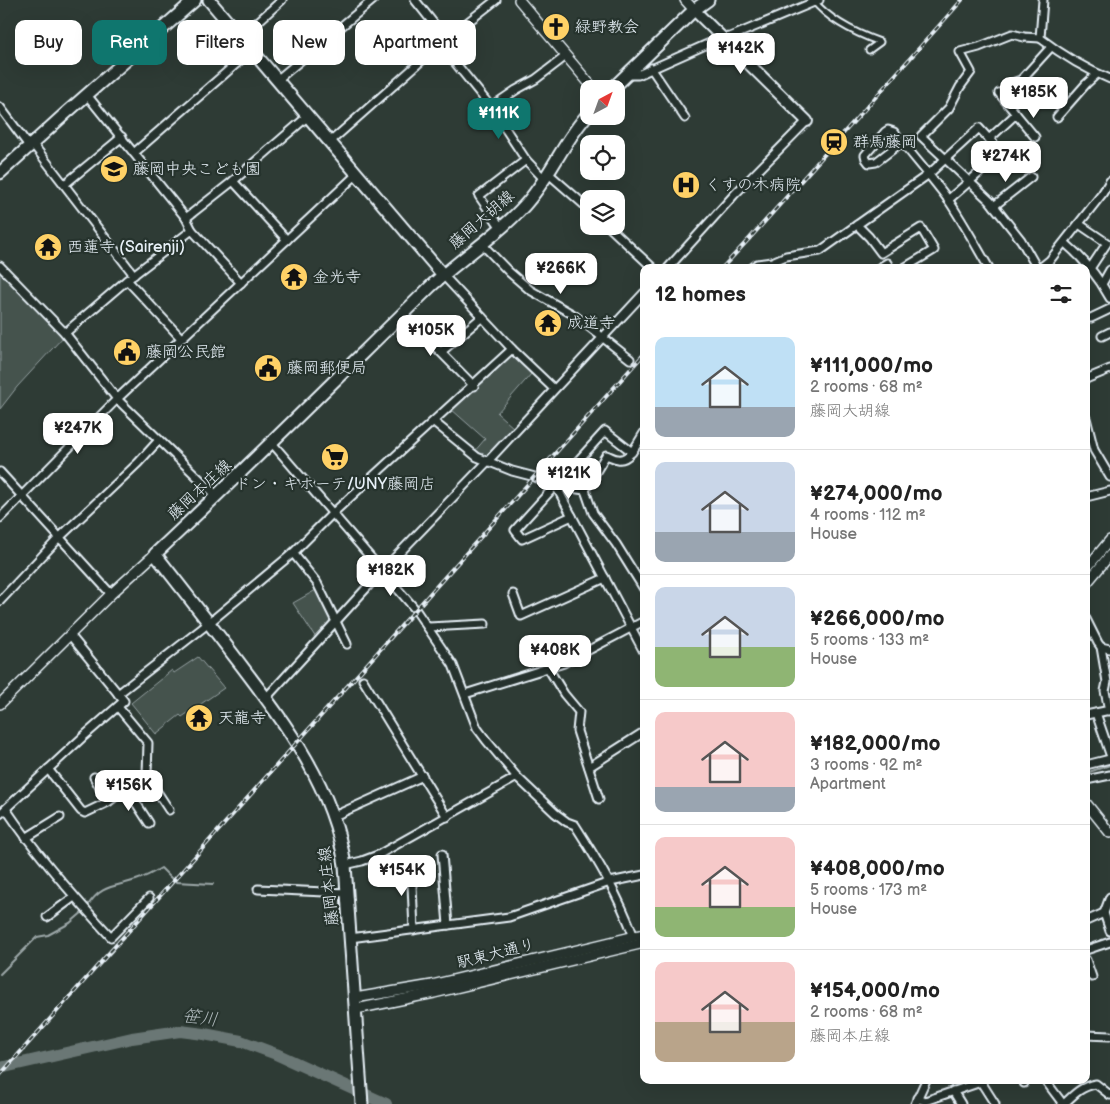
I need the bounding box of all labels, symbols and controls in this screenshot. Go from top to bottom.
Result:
church icon: 緑野教会 [541,12,571,42]
place label: 緑野教会 [575,18,639,37]
chip: Buy [15,20,82,65]
chip: Rent [92,20,167,65]
chip: Filters [177,20,263,65]
chip: New [273,20,345,65]
chip: Apartment [355,20,476,65]
pin: ¥142K [706,32,776,75]
text: ¥142K [718,39,764,58]
pin: ¥185K [999,76,1069,119]
north arrow [580,80,625,125]
map controls [580,80,625,235]
text: ¥185K [1011,83,1057,102]
pin: ¥111K [464,98,534,140]
text: ¥111K [479,104,519,123]
station icon: 群馬藤岡 [819,127,849,157]
place label: 群馬藤岡 [853,133,917,152]
button: locate [580,135,625,180]
pin: ¥274K [971,140,1041,183]
text: ¥274K [982,147,1030,166]
school or university icon: 藤岡中央こども園 [99,154,129,184]
place label: 藤岡中央こども園 [133,160,261,179]
hospital icon: くすの木病院 [671,170,701,200]
place label: くすの木病院 [705,176,801,195]
street label: 藤岡大胡線 [446,187,518,253]
button: layers [580,190,625,235]
temple icon: 西蓮寺 (Sairenji) [33,232,63,262]
place label: 西蓮寺 (Sairenji) [67,238,185,257]
pin: ¥266K [526,252,596,295]
text: ¥266K [536,259,586,278]
temple icon: 金光寺 [279,262,309,292]
place label: 金光寺 [313,268,361,287]
icon: filters [1047,280,1075,308]
text: 12 homes [655,282,746,307]
temple icon: 成道寺 [533,308,563,338]
pin: ¥105K [396,314,466,357]
place label: 成道寺 [567,314,615,333]
text: ¥105K [408,321,454,340]
public building icon: 藤岡公民館 [112,337,142,367]
place label: 藤岡公民館 [146,343,226,362]
public building icon: 藤岡郵便局 [253,353,283,383]
text: ¥111,000/mo [810,353,933,378]
icon: home [695,357,755,417]
place label: 藤岡郵便局 [287,359,367,378]
text: 2 rooms · 68 m² [810,378,923,397]
text: 藤岡大胡線 [810,402,890,421]
pin: ¥247K [43,412,113,455]
text: ¥247K [54,419,102,438]
supermarket icon: ドン・キホーテ/UNY藤岡店 [320,442,350,472]
street label: 藤岡本庄線 [164,456,236,524]
pin: ¥121K [534,458,604,500]
text: ¥121K [547,464,591,483]
place label: ドン・キホーテ/UNY藤岡店 [235,475,435,494]
text: ¥274,000/mo [810,481,943,506]
icon: home [695,482,755,542]
text: 4 rooms · 112 m² [810,506,926,525]
text: House [810,525,857,544]
pin: ¥182K [356,554,426,597]
text: ¥182K [368,561,414,580]
text: ¥266,000/mo [810,606,945,631]
icon: home [695,607,755,667]
text: 5 rooms · 133 m² [810,631,929,650]
pin: ¥408K [520,634,590,677]
text: ¥408K [530,641,580,660]
text: House [810,650,857,669]
temple icon: 天龍寺 [184,703,214,733]
place label: 天龍寺 [218,709,266,728]
text: ¥182,000/mo [810,731,941,756]
icon: home [695,732,755,792]
text: 3 rooms · 92 m² [810,756,923,775]
pin: ¥156K [94,770,164,812]
text: Apartment [810,775,886,794]
text: ¥156K [106,776,152,795]
street label: 藤岡本庄線 [315,845,343,927]
pin: ¥154K [367,854,437,897]
text: ¥408,000/mo [810,856,945,881]
icon: home [695,857,755,917]
text: ¥154K [379,861,425,880]
text: 5 rooms · 173 m² [810,881,927,900]
text: House [810,900,857,919]
street label: 駅東大通り [455,935,537,973]
text: ¥154,000/mo [810,978,940,1003]
icon: home [695,982,755,1042]
text: 2 rooms · 68 m² [810,1003,923,1022]
water label: 笹川 [181,1005,219,1031]
text: 藤岡本庄線 [810,1027,890,1046]

